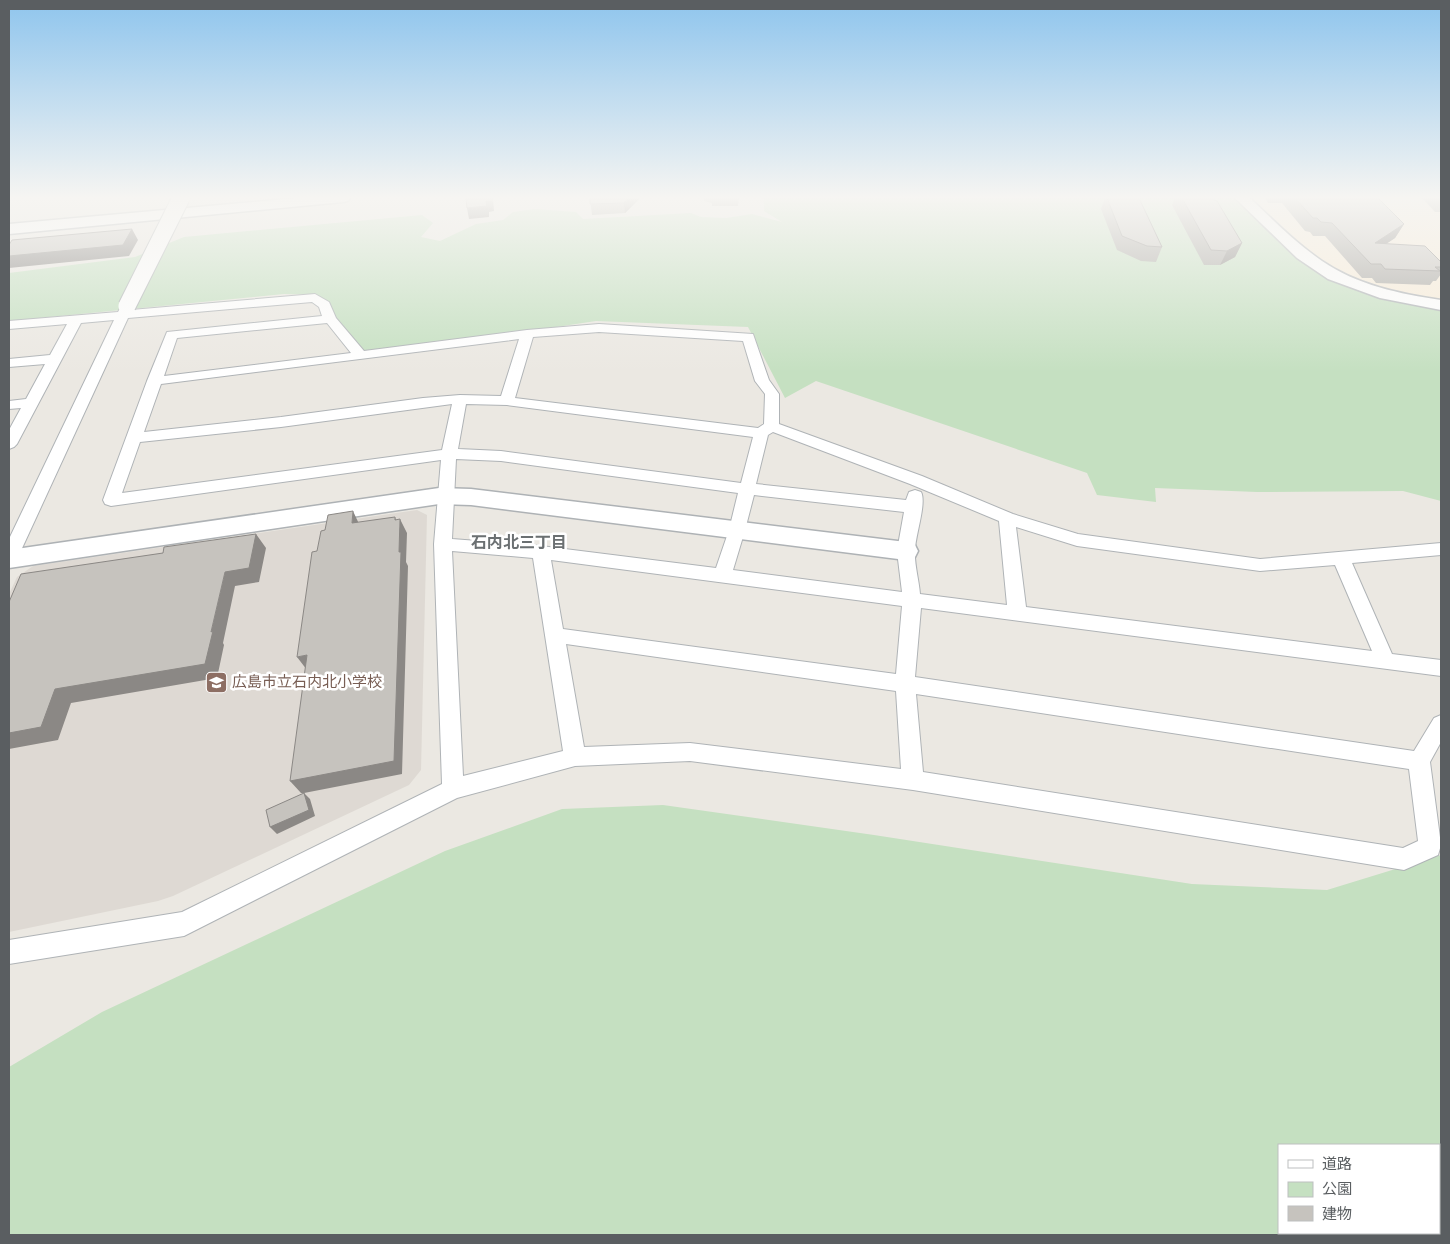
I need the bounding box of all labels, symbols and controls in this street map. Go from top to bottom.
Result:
district label: 石内北三丁目 [471,533,567,552]
school or university icon: 広島市立石内北小学校 [204,670,228,694]
place label: 広島市立石内北小学校 [232,673,382,691]
legend [1278,1144,1440,1234]
text: 道路 [1322,1155,1352,1173]
text: 公園 [1322,1180,1352,1198]
text: 建物 [1322,1205,1352,1223]

